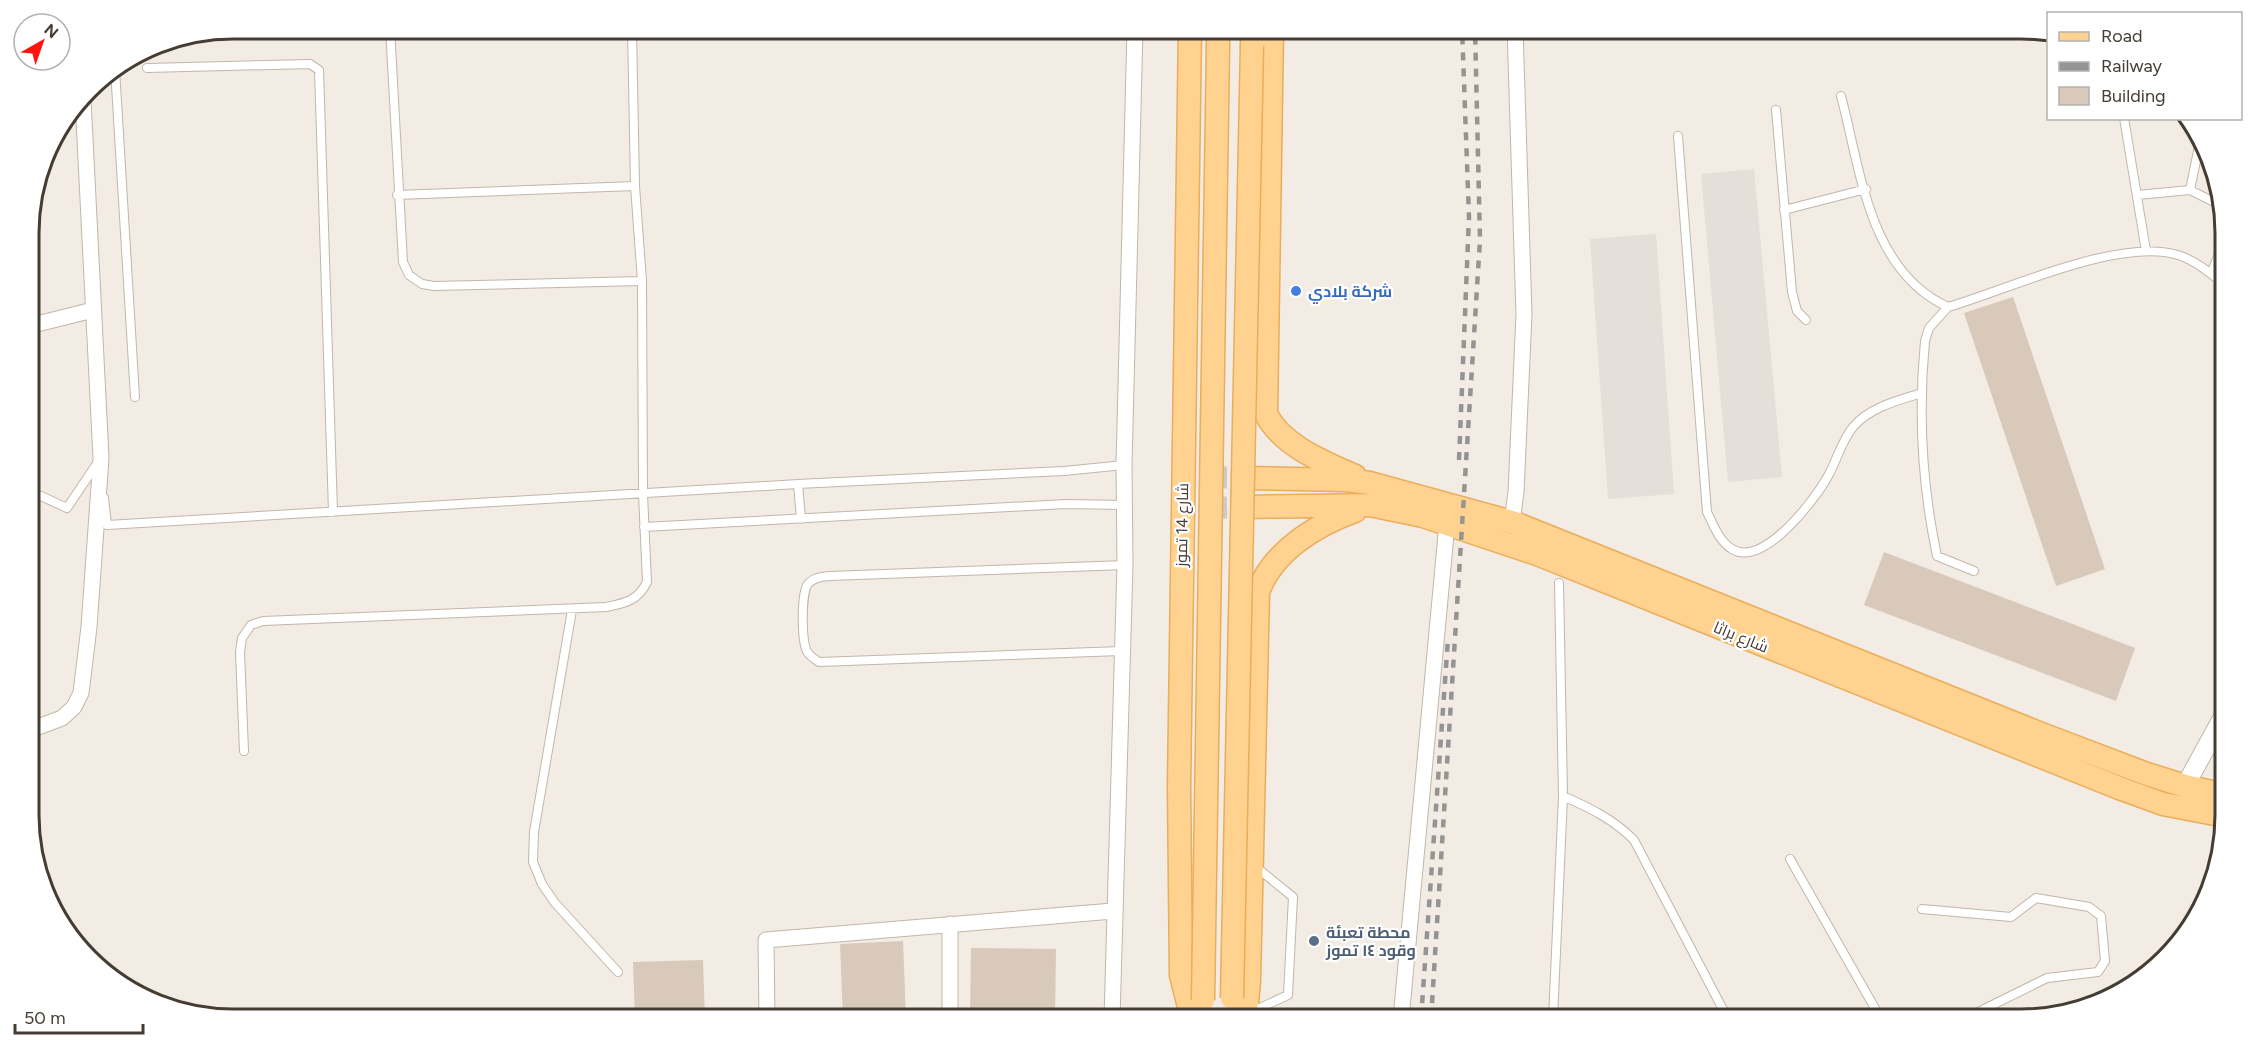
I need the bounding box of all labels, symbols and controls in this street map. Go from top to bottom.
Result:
north arrow [12,12,72,72]
legend [2047,12,2242,120]
text: N [40,20,62,42]
text: Road [2101,25,2142,47]
text: Railway [2101,55,2163,77]
text: Building [2101,85,2166,107]
place label: شركة بلادي [1308,282,1392,304]
marker: شركة بلادي [1289,284,1303,298]
street label: شارع 14 تموز [1172,483,1194,568]
street label: شارع براثا [1710,617,1771,658]
place label: محطة تعبئة وقود ١٤ تموز [1325,923,1416,960]
marker: محطة تعبئة وقود ١٤ تموز [1307,934,1321,948]
scale bar [15,997,142,1035]
text: 50 m [24,1007,66,1029]

